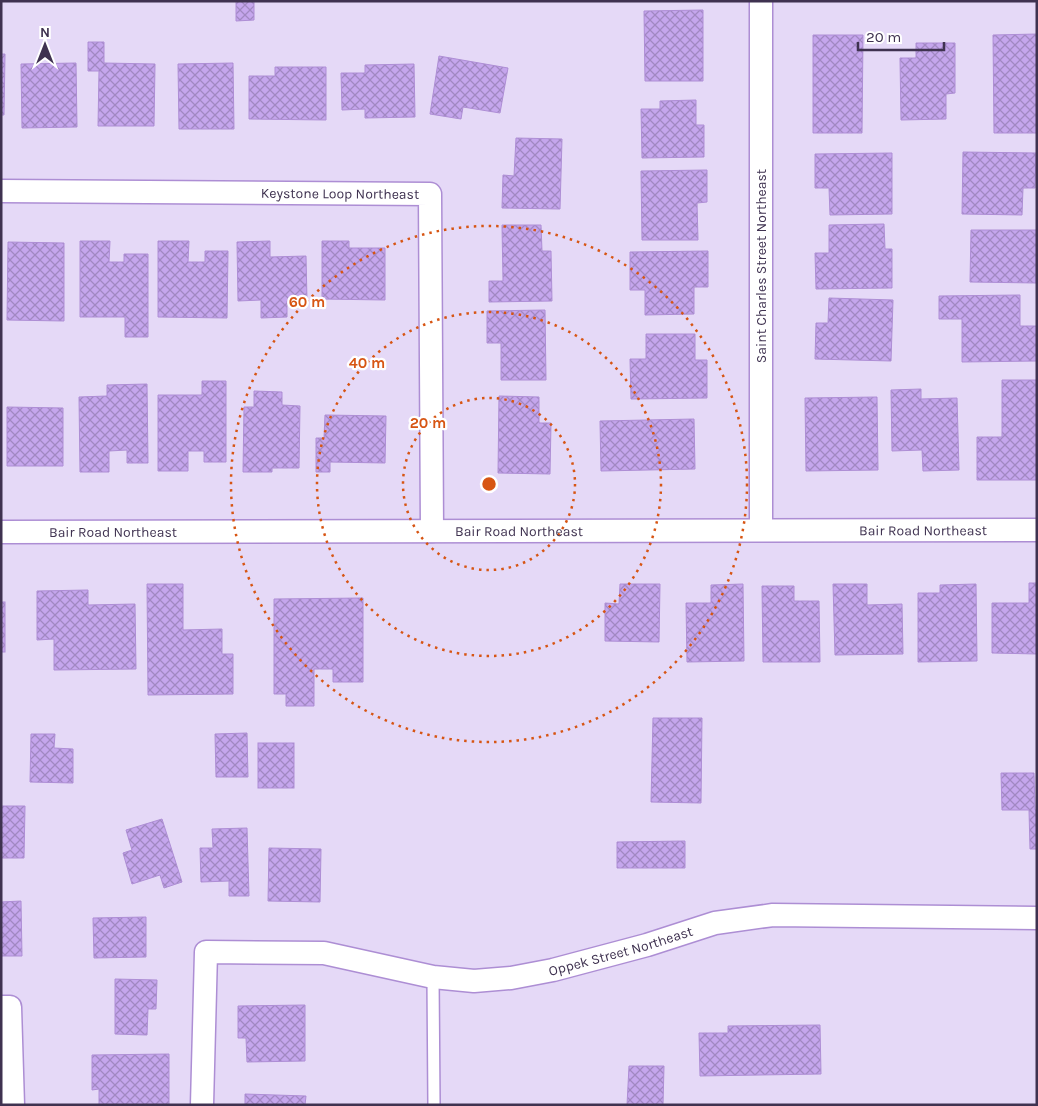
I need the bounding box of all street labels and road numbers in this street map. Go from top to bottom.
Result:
street label: Saint Charles Street Northeast [753,169,770,363]
street label: Keystone Loop Northeast [261,184,419,202]
street label: Bair Road Northeast [455,522,583,540]
street label: Bair Road Northeast [859,522,987,539]
street label: Bair Road Northeast [49,523,177,540]
street label: Oppek Street Northeast [547,922,695,979]

